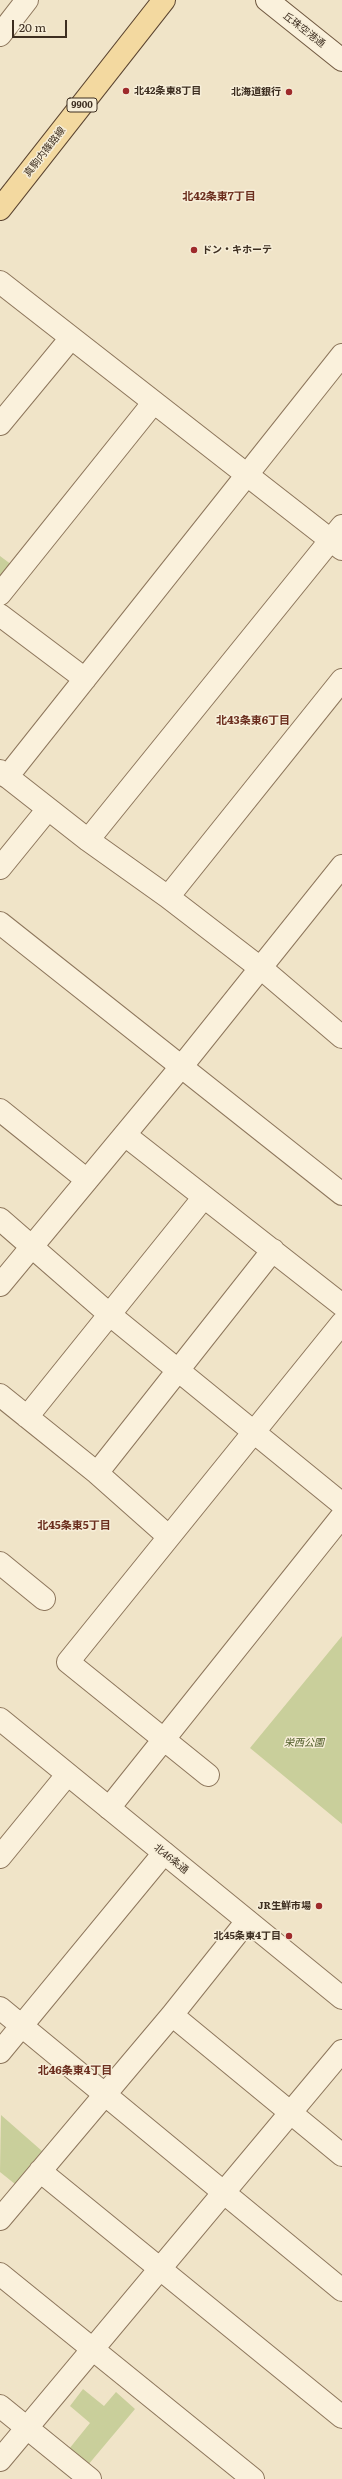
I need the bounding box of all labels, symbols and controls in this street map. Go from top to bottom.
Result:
street label: 丘珠空港通 [281,10,327,50]
scale bar [14,12,69,38]
text: 20 m [19,18,46,36]
place label: 北42条東8丁目 [134,85,201,97]
marker: 北42条東8丁目 [121,86,131,96]
place label: 北海道銀行 [231,86,281,98]
marker: 北海道銀行 [284,87,294,97]
road number: 9900 [67,98,97,112]
street label: 真駒内篠路線 [22,125,68,179]
district label: 北42条東7丁目 [182,190,256,204]
place label: ドン・キホーテ [202,244,272,256]
marker: ドン・キホーテ [189,245,199,255]
district label: 北43条東6丁目 [216,714,290,728]
district label: 北45条東5丁目 [37,1519,111,1533]
park label: 栄西公園 [284,1737,324,1749]
street label: 北46条通 [151,1841,191,1877]
place label: JR生鮮市場 [258,1900,311,1912]
marker: JR生鮮市場 [314,1901,324,1911]
place label: 北45条東4丁目 [214,1930,281,1942]
marker: 北45条東4丁目 [284,1931,294,1941]
district label: 北46条東4丁目 [38,2064,112,2078]

